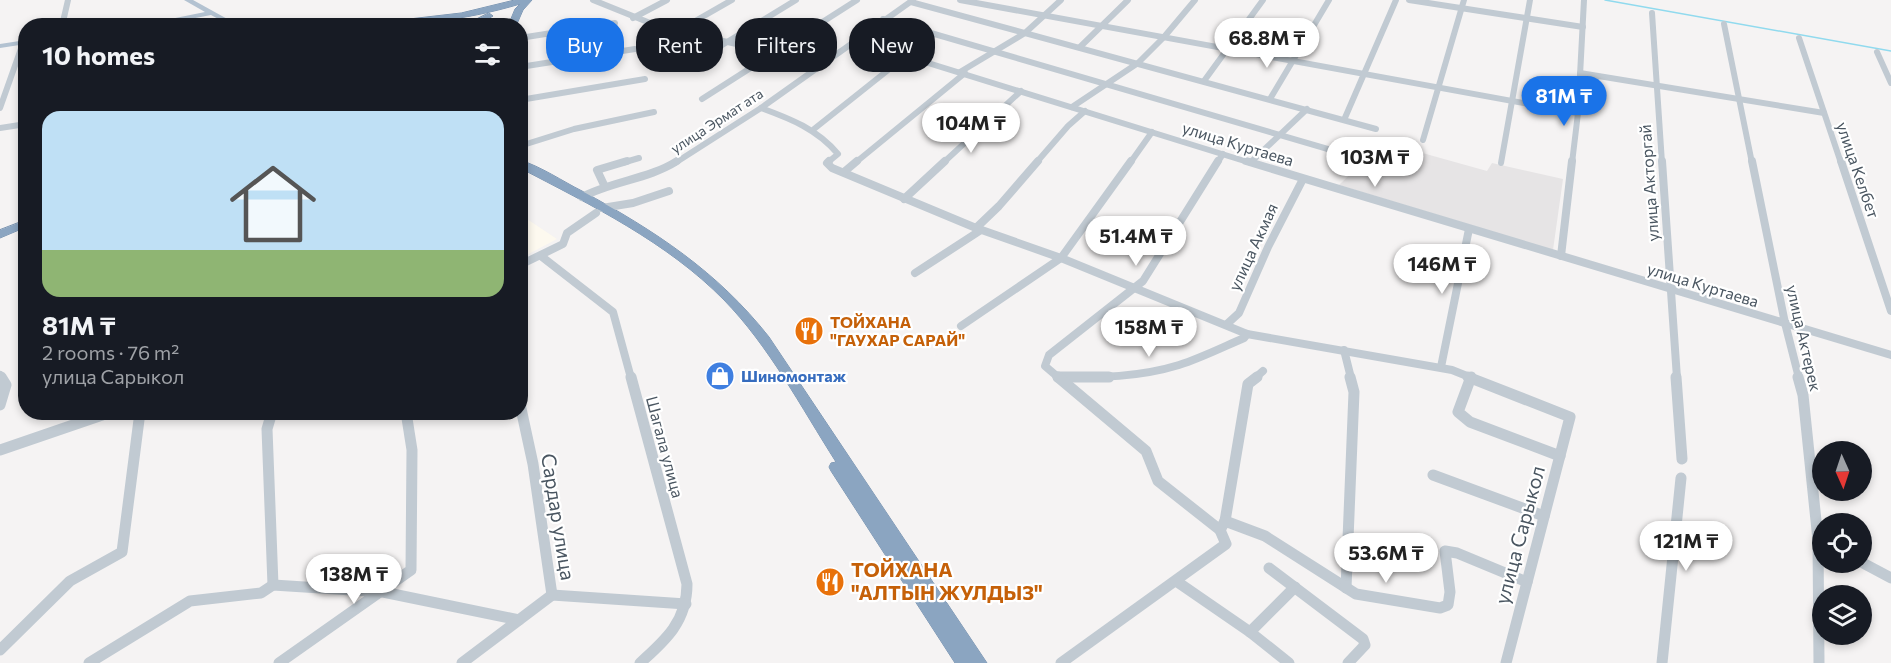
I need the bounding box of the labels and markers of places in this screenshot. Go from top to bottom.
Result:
pin: 68.8M ₸ [1212,18,1322,69]
pin: 81M ₸ [1522,76,1606,127]
pin: 104M ₸ [922,103,1020,154]
pin: 103M ₸ [1326,137,1424,188]
pin: 51.4M ₸ [1081,216,1191,267]
pin: 146M ₸ [1393,244,1491,295]
pin: 158M ₸ [1100,307,1198,358]
place label: ТОЙХАНА "ГАУХАР САРАЙ" [830,312,965,349]
restaurant icon: ТОЙХАНА "ГАУХАР САРАЙ" [793,315,825,347]
shop icon: Шиномонтаж [704,360,736,392]
place label: Шиномонтаж [741,366,847,385]
pin: 121M ₸ [1637,521,1735,572]
pin: 53.6M ₸ [1331,533,1441,584]
pin: 138M ₸ [305,554,403,605]
place label: ТОЙХАНА "АЛТЫН ЖУЛДЫЗ" [851,557,1043,604]
restaurant icon: ТОЙХАНА "АЛТЫН ЖУЛДЫЗ" [814,566,846,598]

